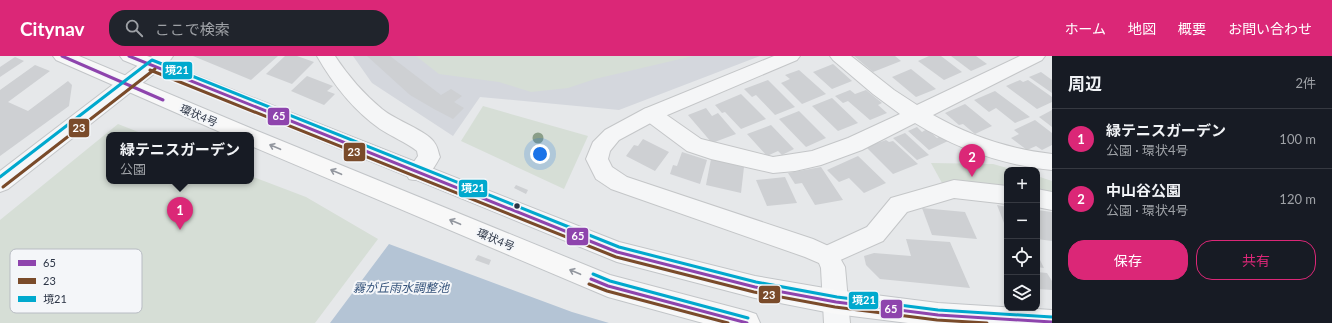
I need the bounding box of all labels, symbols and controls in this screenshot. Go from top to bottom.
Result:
search box [109,10,389,46]
text: Citynav [20,17,85,40]
icon: search [123,17,145,39]
text: ここで検索 [155,20,230,38]
text: ホーム [1064,20,1106,37]
text: 地図 [1128,20,1156,37]
text: 概要 [1178,20,1206,37]
text: お問い合わせ [1228,20,1312,37]
line badge: 境21 [162,61,193,80]
text: 境21 [165,63,189,76]
text: 周辺 [1068,73,1102,94]
text: 2件 [1295,75,1316,91]
street label: 環状4号 [178,101,220,129]
line badge: 65 [267,107,290,126]
text: 65 [273,109,285,122]
line badge: 23 [68,118,90,138]
text: 23 [73,121,85,134]
text: 緑テニスガーデン [1106,121,1226,139]
text: 1 [1077,131,1085,147]
text: 100 m [1279,131,1316,147]
popup [106,132,254,184]
text: 緑テニスガーデン [120,140,240,158]
one-way arrow [269,142,281,150]
line badge: 23 [343,142,366,162]
text: 公園 · 環状4号 [1106,142,1189,158]
your location [530,144,550,164]
pin: 2 [959,144,985,177]
text: 23 [348,145,360,158]
text: 公園 [120,161,146,177]
map controls [1004,167,1040,311]
button: + [1004,167,1040,203]
one-way arrow [330,168,342,175]
line badge: 境21 [458,179,488,198]
text: 境21 [461,181,485,194]
text: 中山谷公園 [1106,181,1181,199]
text: 2 [1077,191,1085,207]
text: 120 m [1279,191,1316,207]
pin: 1 [167,197,193,230]
unlabelled marker [512,201,522,211]
text: 公園 · 環状4号 [1106,202,1189,218]
button: − [1004,203,1040,239]
one-way arrow [450,218,462,225]
street label: 環状4号 [475,225,517,253]
line badge: 65 [566,227,589,246]
text: 65 [572,229,584,242]
button: locate [1004,239,1040,275]
button: 保存 [1068,240,1188,280]
button: 共有 [1196,240,1316,280]
legend [10,249,142,313]
text: 65 [43,256,56,269]
one-way arrow [570,268,582,276]
text: 23 [43,274,56,287]
button: layers [1004,275,1040,311]
water label: 霧が丘雨水調整池 [353,280,450,295]
line badge: 23 [758,285,781,304]
text: 23 [763,288,775,301]
line badge: 境21 [848,291,879,310]
text: 境21 [43,292,67,305]
text: 境21 [852,293,876,306]
line badge: 65 [880,299,903,319]
text: 65 [885,302,897,315]

